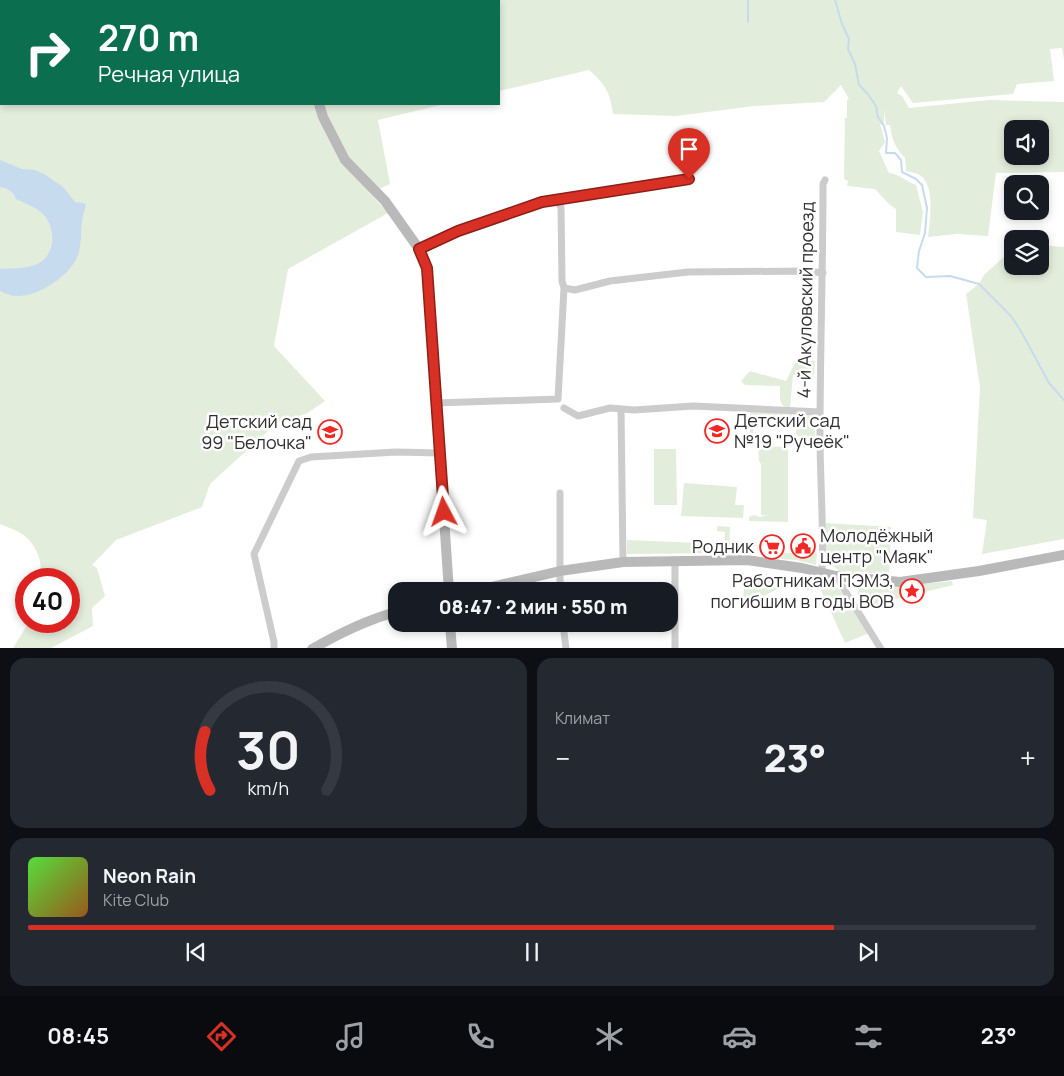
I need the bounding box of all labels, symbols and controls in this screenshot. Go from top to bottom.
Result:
text: 270 m [98,14,199,62]
icon: right [15,20,80,85]
text: Речная улица [98,59,240,89]
map controls [1004,120,1049,275]
button: sound [1004,120,1049,165]
pin [668,128,710,179]
icon: arrive [675,135,703,163]
button: search [1004,175,1049,220]
street label: 4-й Акуловский проезд [791,201,819,399]
button: layers [1004,230,1049,275]
place label: Детский сад №19 "Ручеёк" [734,408,850,453]
place label: Детский сад 99 "Белочка" [201,409,312,454]
school or university icon: Детский сад №19 "Ручеёк" [704,418,730,444]
school or university icon: Детский сад 99 "Белочка" [317,419,343,445]
position arrow [417,485,469,537]
place label: Молодёжный центр "Маяк" [820,523,934,568]
public building icon: Молодёжный центр "Маяк" [790,533,816,559]
place label: Родник [692,534,755,558]
supermarket icon: Родник [759,534,785,560]
speed limit sign: 40 [15,568,80,633]
place label: Работникам ПЭМЗ, погибшим в годы ВОВ [710,568,894,613]
place icon: Работникам ПЭМЗ, погибшим в годы ВОВ [899,578,925,604]
text: 08:47 · 2 мин · 550 m [439,594,627,620]
text: Климат [555,707,610,729]
text: 30 [236,714,301,785]
text: 23° [764,731,826,783]
text: − [555,739,570,777]
text: + [1020,739,1036,777]
text: km/h [248,776,289,800]
text: Neon Rain [103,863,196,889]
text: Kite Club [103,889,169,911]
icon: previous [182,938,210,966]
icon: pause [518,938,546,966]
icon: next [854,938,882,966]
icon: directions [204,1019,239,1054]
icon: music [333,1019,368,1054]
icon: phone [463,1019,498,1054]
icon: climate [592,1019,627,1054]
icon: car [722,1019,757,1054]
icon: filters [851,1019,886,1054]
text: 08:45 [47,1021,109,1051]
text: 23° [981,1021,1017,1051]

